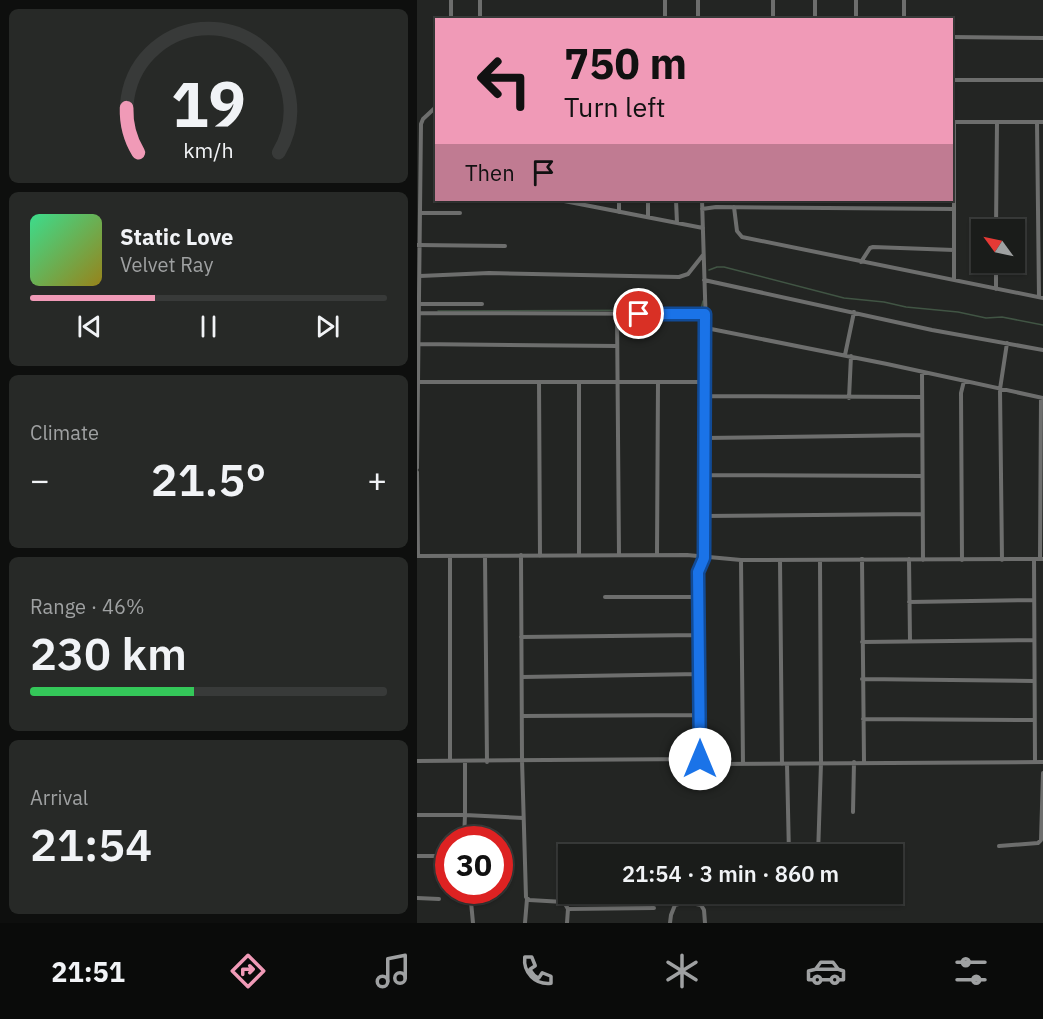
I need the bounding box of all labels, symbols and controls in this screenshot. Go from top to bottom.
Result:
text: 750 m [564,36,687,91]
icon: left [465,42,543,120]
text: 19 [171,63,246,144]
text: Turn left [564,89,665,124]
text: km/h [183,136,234,164]
icon: arrive [527,156,560,189]
text: Then [465,158,515,187]
north arrow [971,219,1025,273]
map controls [971,219,1025,273]
text: Static Love [120,222,233,251]
text: Velvet Ray [120,251,213,278]
pin [613,288,664,339]
icon: arrive [622,297,655,330]
icon: previous [73,310,106,343]
icon: pause [192,310,225,343]
icon: next [311,310,344,343]
text: Climate [30,419,99,446]
text: 21.5° [151,450,266,508]
text: − [30,458,50,501]
text: + [367,458,387,501]
text: Range · 46% [30,593,145,620]
text: 230 km [30,624,187,682]
position arrow [668,727,732,791]
text: Arrival [30,784,88,811]
text: 21:54 [30,815,152,873]
speed limit sign: 30 [435,826,513,904]
text: 21:54 · 3 min · 860 m [622,859,839,888]
icon: directions [227,950,269,992]
icon: music [372,950,414,992]
icon: phone [516,950,558,992]
icon: climate [661,950,703,992]
icon: car [805,950,847,992]
icon: filters [950,950,992,992]
text: 21:51 [51,954,125,989]

